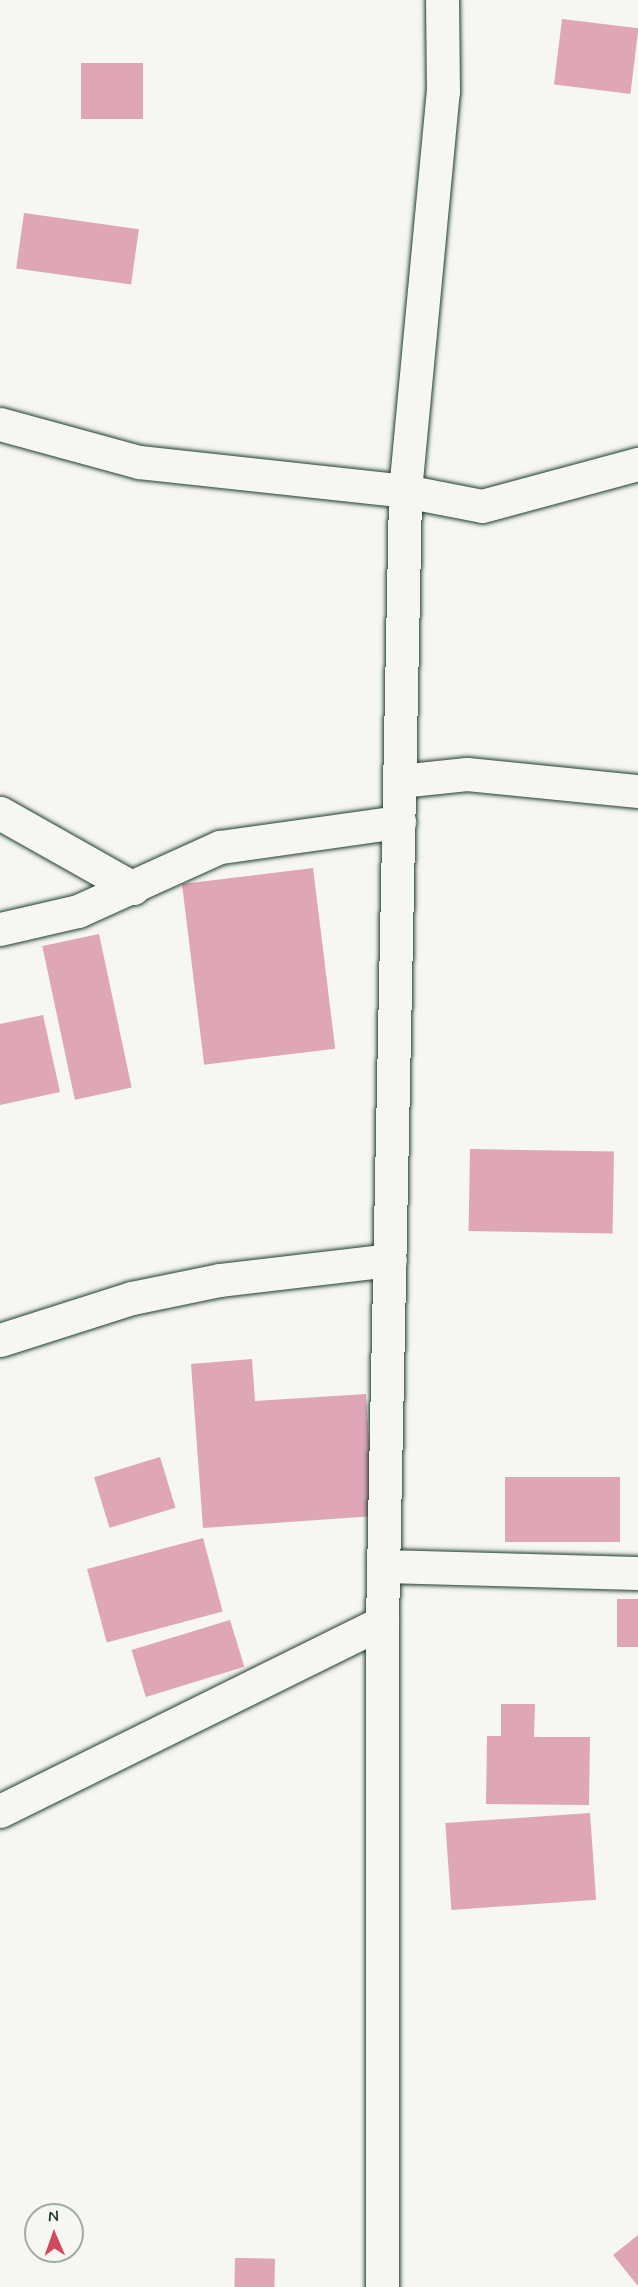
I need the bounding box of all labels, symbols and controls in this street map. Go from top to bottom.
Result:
north arrow [24,2203,84,2263]
text: N [48,2206,59,2227]

